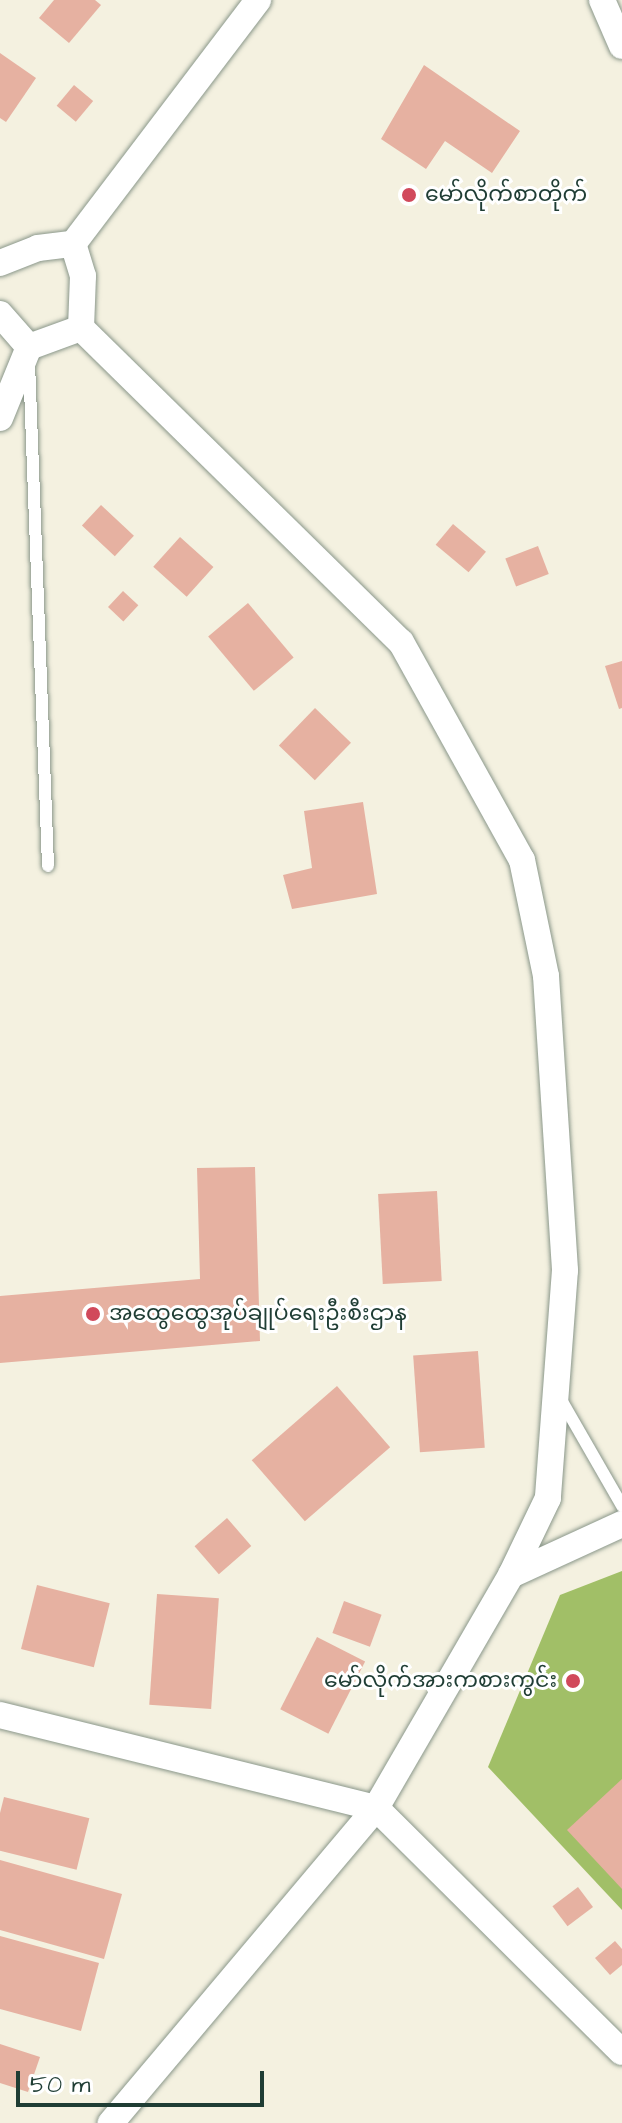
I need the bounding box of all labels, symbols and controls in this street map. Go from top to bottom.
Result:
place label: မော်လိုက်စာတိုက် [425,182,587,208]
marker: မော်လိုက်စာတိုက် [400,186,418,204]
place label: အထွေထွေအုပ်ချုပ်ရေးဦးစီးဌာန [109,1301,407,1327]
marker: အထွေထွေအုပ်ချုပ်ရေးဦးစီးဌာန [84,1305,102,1323]
place label: မော်လိုက်အားကစားကွင်း [324,1668,557,1694]
marker: မော်လိုက်အားကစားကွင်း [564,1672,582,1690]
scale bar [20,2055,268,2105]
text: 50 m [30,2068,90,2102]

